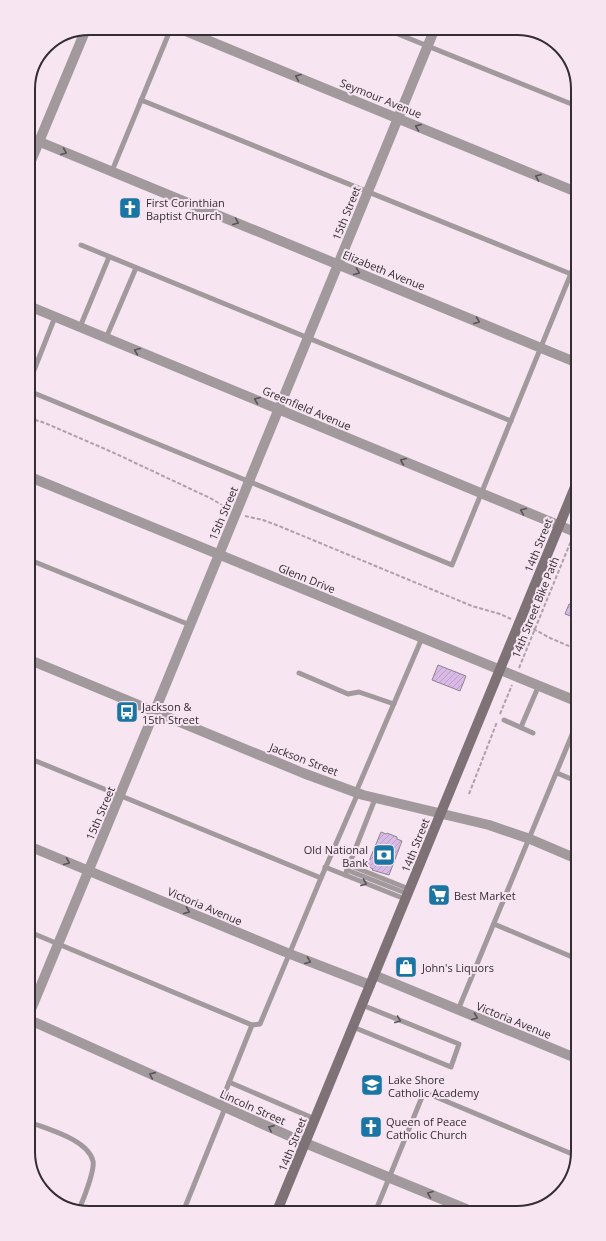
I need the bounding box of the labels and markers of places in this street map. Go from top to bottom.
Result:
church icon: First Corinthian Baptist Church [117,195,143,221]
place label: First Corinthian Baptist Church [146,195,225,223]
bus stop icon: Jackson & 15th Street [114,699,140,725]
place label: Jackson & 15th Street [141,699,199,727]
place label: Old National Bank [304,842,368,870]
bank icon: Old National Bank [371,842,397,868]
supermarket icon: Best Market [426,882,452,908]
place label: Best Market [454,888,516,903]
shop icon: John's Liquors [393,954,419,980]
place label: John's Liquors [421,960,494,975]
school or university icon: Lake Shore Catholic Academy [359,1072,385,1098]
place label: Lake Shore Catholic Academy [388,1072,479,1100]
church icon: Queen of Peace Catholic Church [358,1114,384,1140]
place label: Queen of Peace Catholic Church [386,1114,467,1142]

